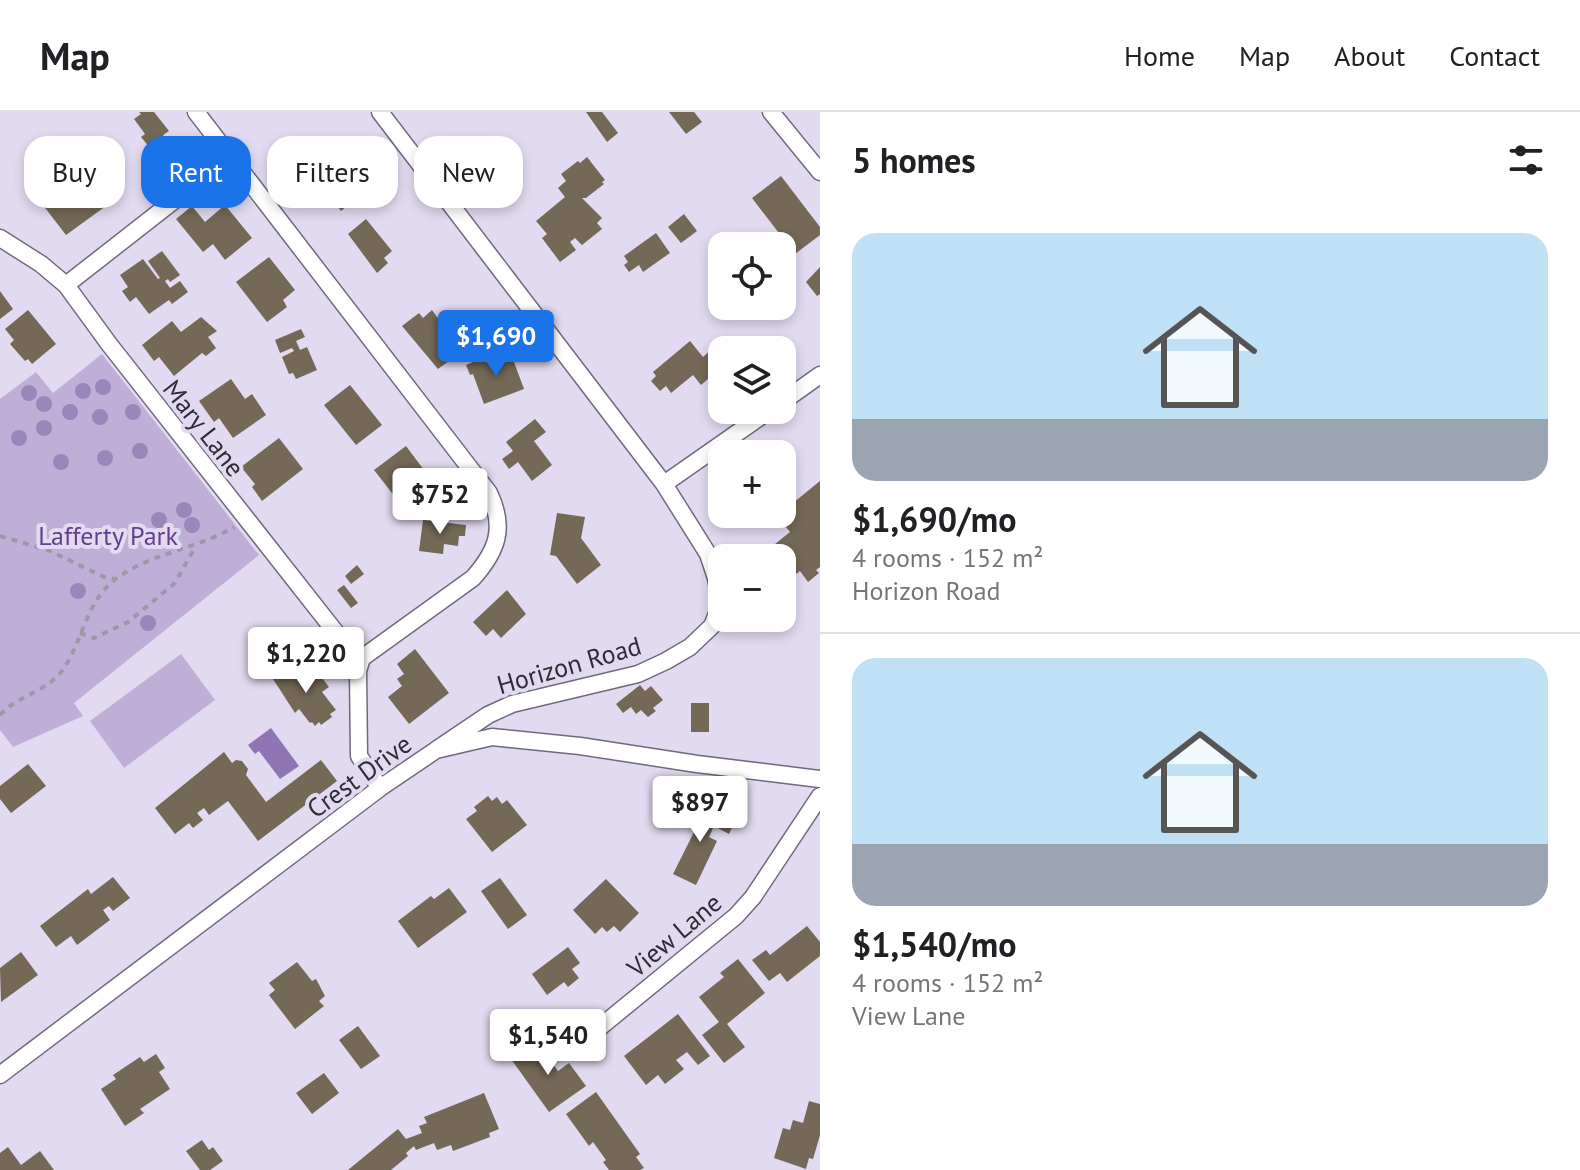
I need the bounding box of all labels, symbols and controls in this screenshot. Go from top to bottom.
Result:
text: Map [40,31,110,80]
text: Home [1124,37,1195,74]
text: Map [1239,37,1290,74]
text: About [1334,37,1405,74]
text: Contact [1449,37,1540,74]
chip: Buy [24,136,125,208]
chip: Rent [141,136,251,208]
chip: Filters [267,136,398,208]
chip: New [414,136,523,208]
text: 5 homes [852,138,976,182]
icon: filters [1504,138,1548,182]
map controls [708,232,796,632]
button: locate [708,232,796,320]
icon: home [1128,285,1272,429]
pin: $1,690 [431,310,561,378]
text: $1,690 [456,319,536,352]
button: layers [708,336,796,424]
street label: Mary Lane [156,373,252,483]
button: + [708,440,796,528]
pin: $752 [393,468,487,536]
text: $752 [411,477,469,510]
text: $1,690/mo [852,497,1016,541]
park label: Lafferty Park [38,519,178,552]
text: 4 rooms · 152 m² [852,541,1044,574]
button: − [708,544,796,632]
text: Horizon Road [852,574,1001,607]
pin: $1,220 [241,627,371,695]
street label: Horizon Road [493,629,645,701]
text: $1,220 [266,636,346,669]
icon: home [1128,710,1272,854]
street label: Crest Drive [300,727,418,825]
pin: $897 [653,776,747,844]
text: $897 [671,785,729,818]
street label: View Lane [619,886,728,985]
text: $1,540/mo [852,922,1016,966]
text: 4 rooms · 152 m² [852,966,1044,999]
text: View Lane [852,999,965,1032]
pin: $1,540 [483,1009,613,1077]
text: $1,540 [508,1018,588,1051]

